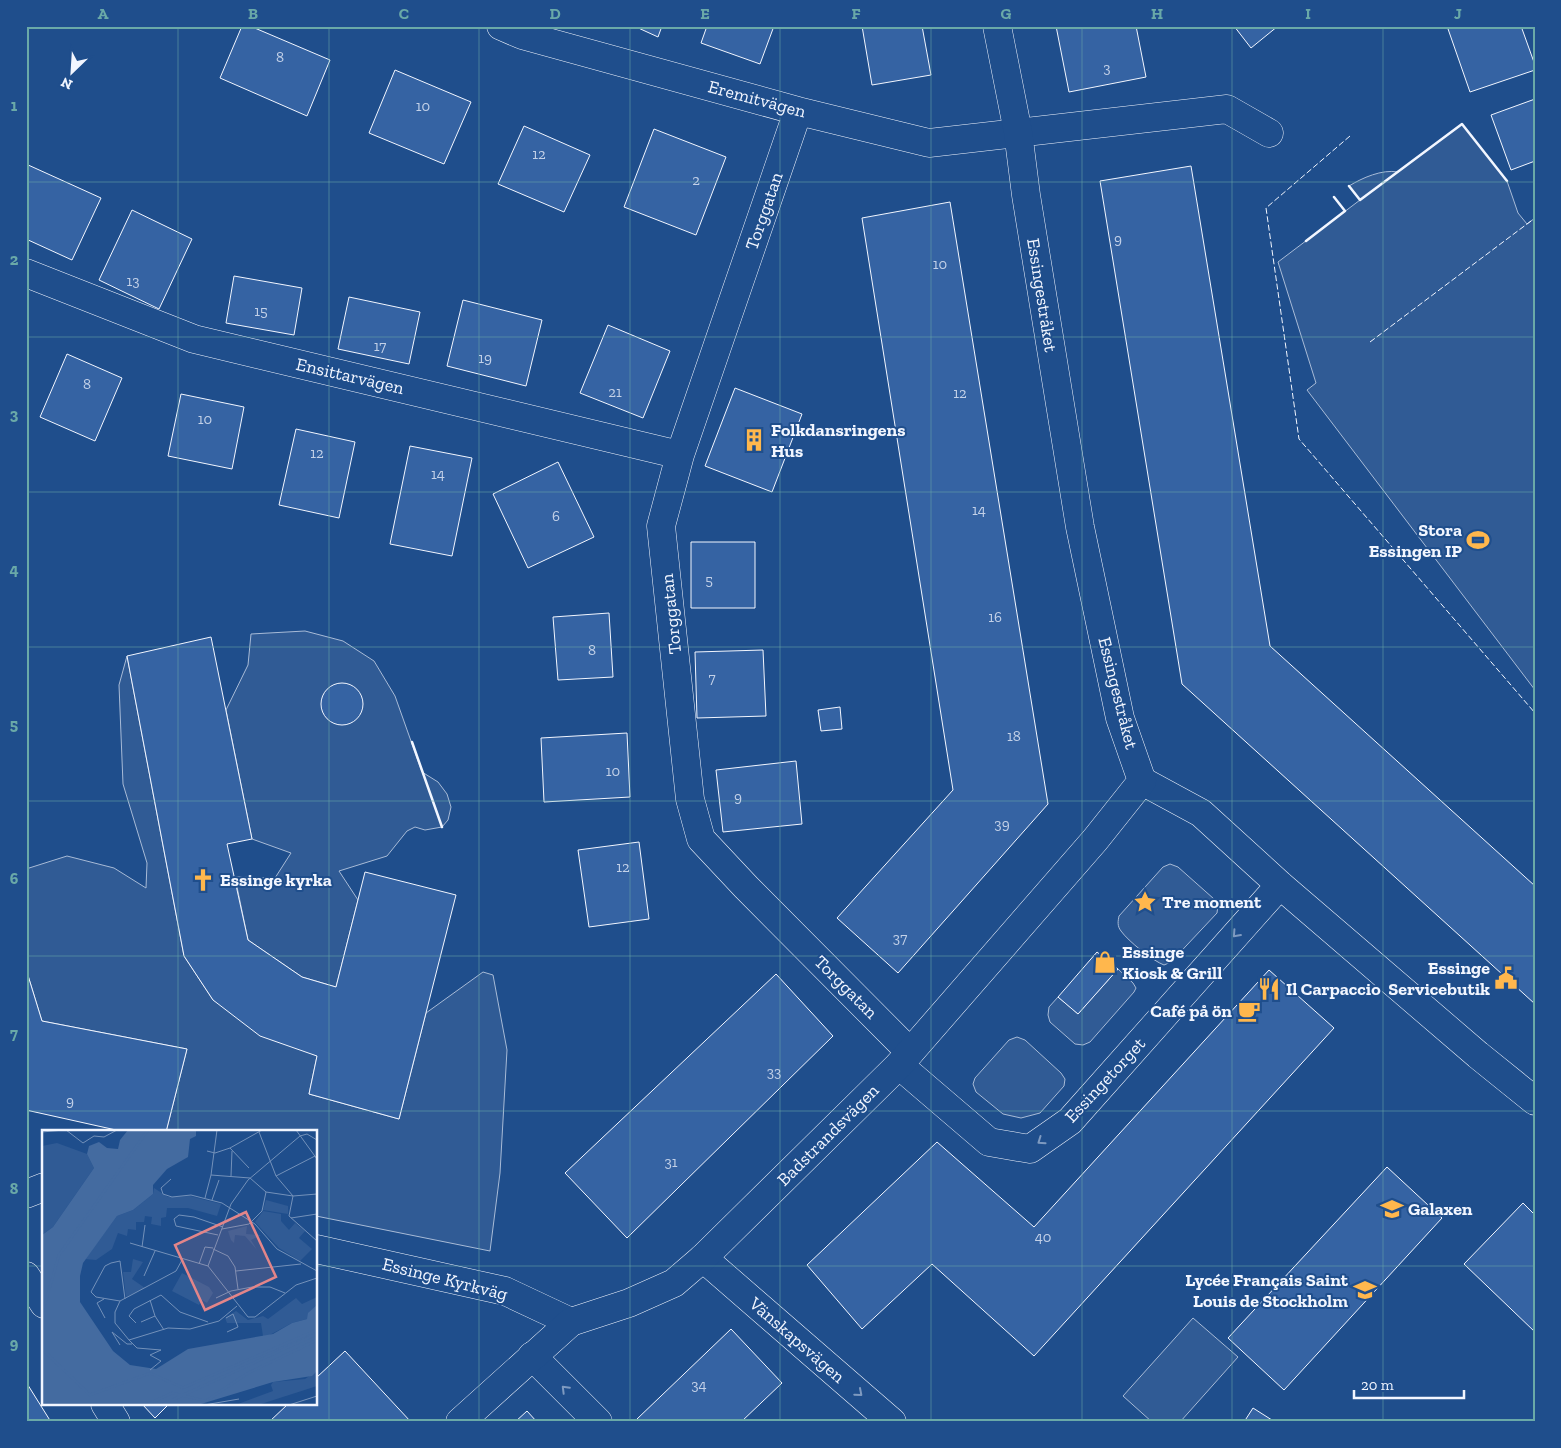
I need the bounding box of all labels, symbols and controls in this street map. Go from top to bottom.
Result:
text: A [98,4,109,23]
text: B [248,4,258,23]
text: C [399,4,409,23]
text: D [549,4,561,23]
text: E [700,4,710,23]
text: F [851,4,861,23]
text: G [1001,4,1012,23]
text: H [1151,4,1163,23]
text: I [1305,4,1311,23]
text: J [1454,4,1462,23]
north arrow [48,48,98,98]
house number: 8 [276,48,284,66]
house number: 3 [1103,59,1111,77]
text: N [58,73,75,93]
street label: Eremitvägen [706,75,809,123]
text: 1 [11,96,18,115]
house number: 10 [416,97,430,115]
house number: 12 [532,145,546,163]
street label: Torggatan [740,169,788,253]
house number: 2 [692,171,700,189]
house number: 9 [1114,230,1122,248]
street label: Essingestråket [1022,236,1062,354]
text: 2 [10,250,19,269]
house number: 10 [933,255,947,273]
house number: 13 [126,272,140,290]
house number: 15 [254,302,268,320]
house number: 17 [374,337,386,355]
house number: 19 [478,349,492,367]
street label: Ensittarvägen [294,353,407,399]
house number: 8 [83,375,91,393]
house number: 21 [608,383,622,401]
house number: 12 [953,384,967,402]
text: 3 [10,405,19,424]
house number: 10 [198,410,212,428]
place label: Folkdansringens Hus [771,419,906,462]
building icon: Folkdansringens Hus [741,427,767,453]
house number: 12 [310,444,324,462]
house number: 14 [431,465,445,483]
house number: 14 [972,501,986,519]
house number: 6 [552,507,560,525]
place label: Stora Essingen IP [1369,519,1462,562]
sports icon: Stora Essingen IP [1465,527,1491,553]
text: 4 [9,560,19,579]
house number: 5 [705,571,713,589]
street label: Torggatan [656,572,686,655]
house number: 16 [988,608,1002,626]
street label: Essingestråket [1093,635,1143,752]
house number: 8 [588,641,596,659]
house number: 7 [708,669,716,687]
text: 5 [10,715,18,734]
house number: 18 [1007,727,1021,745]
house number: 10 [606,762,620,780]
house number: 9 [734,788,742,806]
house number: 39 [994,815,1010,833]
house number: 12 [616,858,630,876]
church icon: Essinge kyrka [190,867,216,893]
text: 6 [10,869,19,888]
place label: Essinge kyrka [220,869,332,891]
place icon: Tre moment [1132,889,1158,915]
place label: Tre moment [1162,891,1262,913]
house number: 37 [893,929,907,947]
one-way arrow [1232,929,1241,938]
place label: Essinge Kiosk & Grill [1122,941,1222,984]
shop icon: Essinge Kiosk & Grill [1092,949,1118,975]
street label: Torggatan [810,951,883,1024]
place label: Essinge Servicebutik [1388,957,1490,1000]
public building icon: Essinge Servicebutik [1493,965,1519,991]
restaurant icon: Il Carpaccio [1256,976,1282,1002]
place label: Il Carpaccio [1286,978,1381,1000]
cafe icon: Café på ön [1236,998,1262,1024]
place label: Café på ön [1150,1000,1232,1022]
text: 7 [10,1024,18,1043]
street label: Essingetorget [1060,1033,1150,1127]
house number: 33 [767,1063,781,1081]
street label: Badstrandsvägen [773,1079,884,1190]
house number: 9 [66,1092,74,1110]
inset map [42,1130,318,1406]
one-way arrow [1037,1135,1046,1144]
house number: 31 [664,1153,678,1171]
text: 8 [10,1179,19,1198]
school or university icon: Galaxen [1379,1196,1405,1222]
place label: Galaxen [1408,1198,1473,1220]
house number: 40 [1035,1228,1051,1246]
street label: Essinge Kyrkväg [380,1253,510,1305]
place label: Lycée Français Saint Louis de Stockholm [1185,1269,1349,1312]
school or university icon: Lycée Français Saint Louis de Stockholm [1352,1277,1378,1303]
street label: Vänskapsvägen [744,1292,850,1388]
text: 9 [10,1334,19,1353]
scale bar [1354,1368,1464,1400]
house number: 34 [691,1376,707,1394]
text: 20 m [1361,1376,1394,1394]
one-way arrow [562,1386,571,1395]
one-way arrow [853,1387,862,1396]

